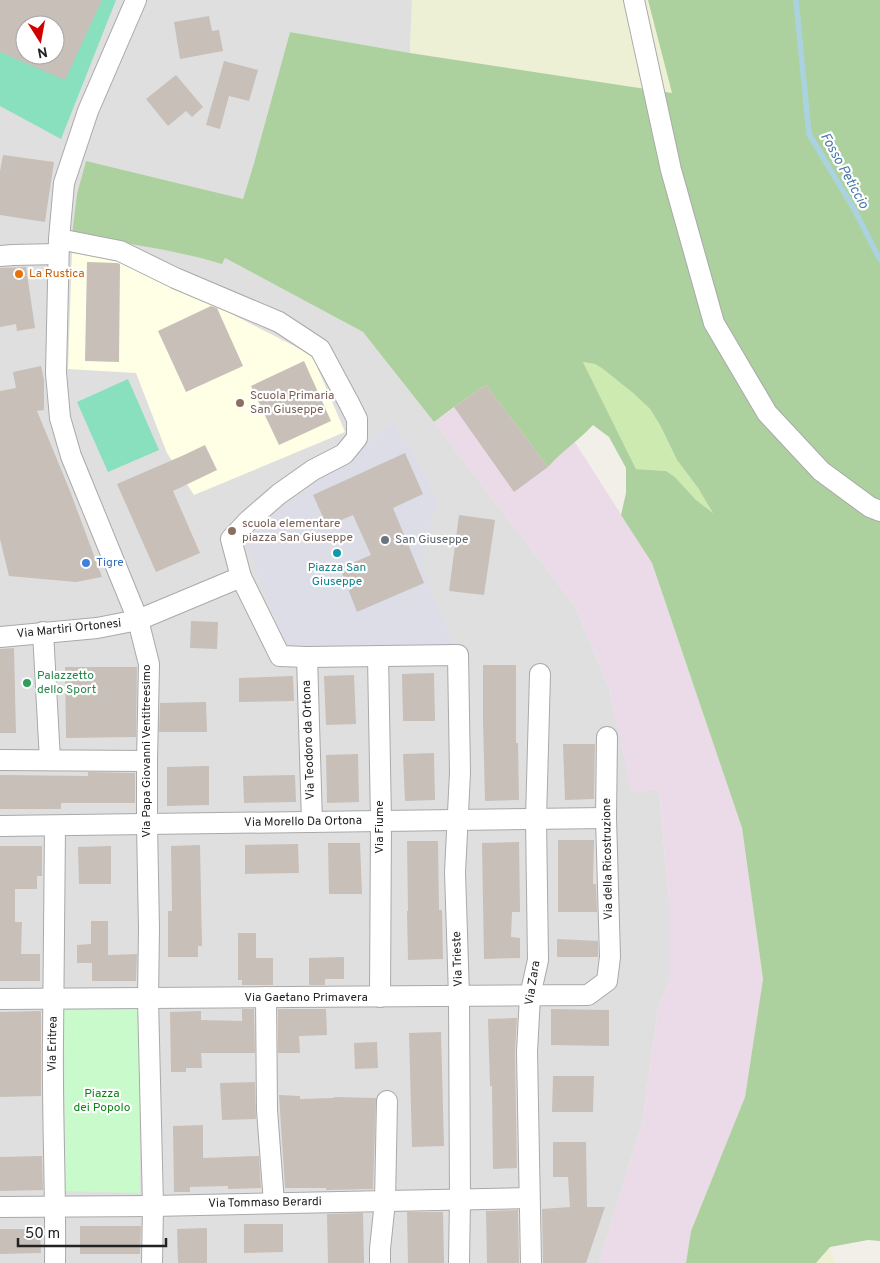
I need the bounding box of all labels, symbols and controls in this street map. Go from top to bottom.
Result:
north arrow [15,15,65,65]
text: N [36,42,49,61]
water label: Fosso Peticcio [816,130,872,212]
place label: La Rustica [29,266,84,282]
marker: La Rustica [13,268,25,280]
place label: Scuola Primaria San Giuseppe [250,388,334,418]
marker: Scuola Primaria San Giuseppe [234,397,246,409]
place label: scuola elementare piazza San Giuseppe [242,516,353,546]
marker: scuola elementare piazza San Giuseppe [226,525,238,537]
place label: San Giuseppe [395,532,469,548]
marker: San Giuseppe [379,534,391,546]
marker: Piazza San Giuseppe [331,547,343,559]
place label: Tigre [96,555,124,571]
marker: Tigre [80,557,92,569]
place label: Piazza San Giuseppe [308,560,366,590]
street label: Via Martiri Ortonesi [16,616,122,642]
street label: Via Papa Giovanni Ventitreesimo [139,664,155,838]
place label: Palazzetto dello Sport [37,668,96,698]
marker: Palazzetto dello Sport [21,677,33,689]
street label: Via Teodoro da Ortona [299,680,319,800]
street label: Via della Ricostruzione [599,798,617,920]
street label: Via Fiume [372,800,388,854]
street label: Via Morello Da Ortona [244,813,362,831]
street label: Via Trieste [449,931,467,987]
street label: Via Zara [522,960,544,1006]
street label: Via Gaetano Primavera [244,990,368,1006]
street label: Via Eritrea [45,1016,61,1072]
park label: Piazza dei Popolo [74,1086,131,1116]
street label: Via Tommaso Berardi [208,1194,322,1212]
scale bar [18,1216,165,1248]
text: 50 m [25,1225,60,1244]

